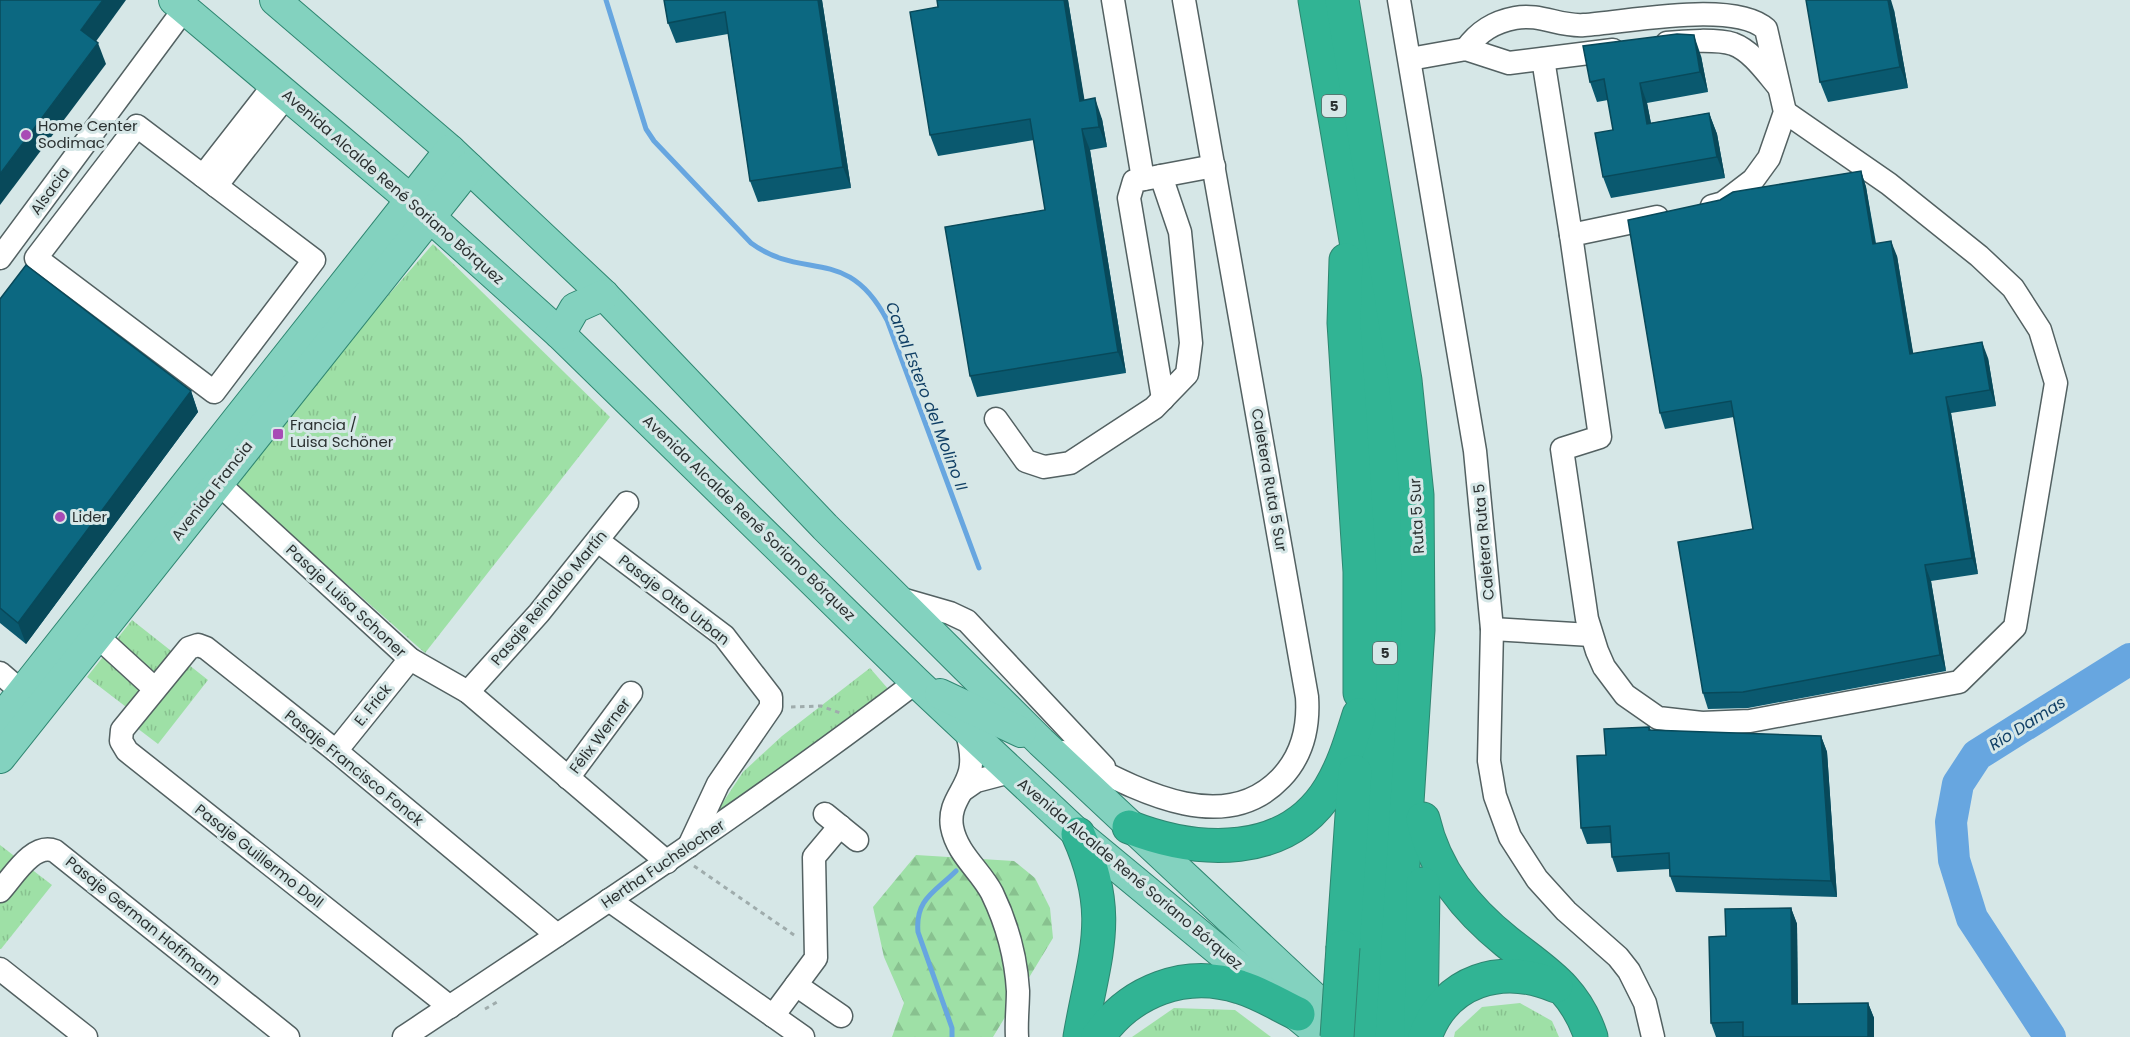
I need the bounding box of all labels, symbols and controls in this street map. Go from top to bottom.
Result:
street label: Avenida Alcalde René Soriano Bórquez [278,84,509,289]
road number: 5 [1322,95,1346,117]
place label: Home Center Sodimac [38,115,138,153]
marker: Home Center Sodimac [19,128,33,142]
street label: Alsacia [25,162,74,219]
water label: Canal Estero del Molino II [880,298,973,494]
street label: Caletera Ruta 5 Sur [1247,407,1292,554]
street label: Avenida Alcalde René Soriano Bórquez [638,410,860,625]
place label: Francia / Luisa Schöner [290,414,394,452]
marker: Francia / Luisa Schöner [271,427,285,441]
street label: Avenida Francia [166,436,257,545]
street label: Ruta 5 Sur [1404,477,1429,554]
street label: Caletera Ruta 5 [1468,483,1499,601]
place label: Lider [72,506,108,527]
marker: Lider [53,510,67,524]
street label: Pasaje Reinaldo Martín [486,526,611,670]
street label: Pasaje Luisa Schoner [282,539,411,662]
street label: Pasaje Otto Urban [614,550,734,650]
road number: 5 [1373,642,1397,664]
street label: E. Frick [349,679,396,730]
water label: Río Damas [1985,691,2070,756]
street label: Félix Werner [564,693,635,778]
street label: Pasaje Francisco Fonck [280,705,429,831]
street label: Avenida Alcalde René Soriano Bórquez [1013,773,1248,974]
street label: Pasaje Guillermo Doll [191,799,328,912]
street label: Hertha Fuchslocher [597,814,729,913]
street label: Pasaje German Hoffmann [61,851,225,990]

